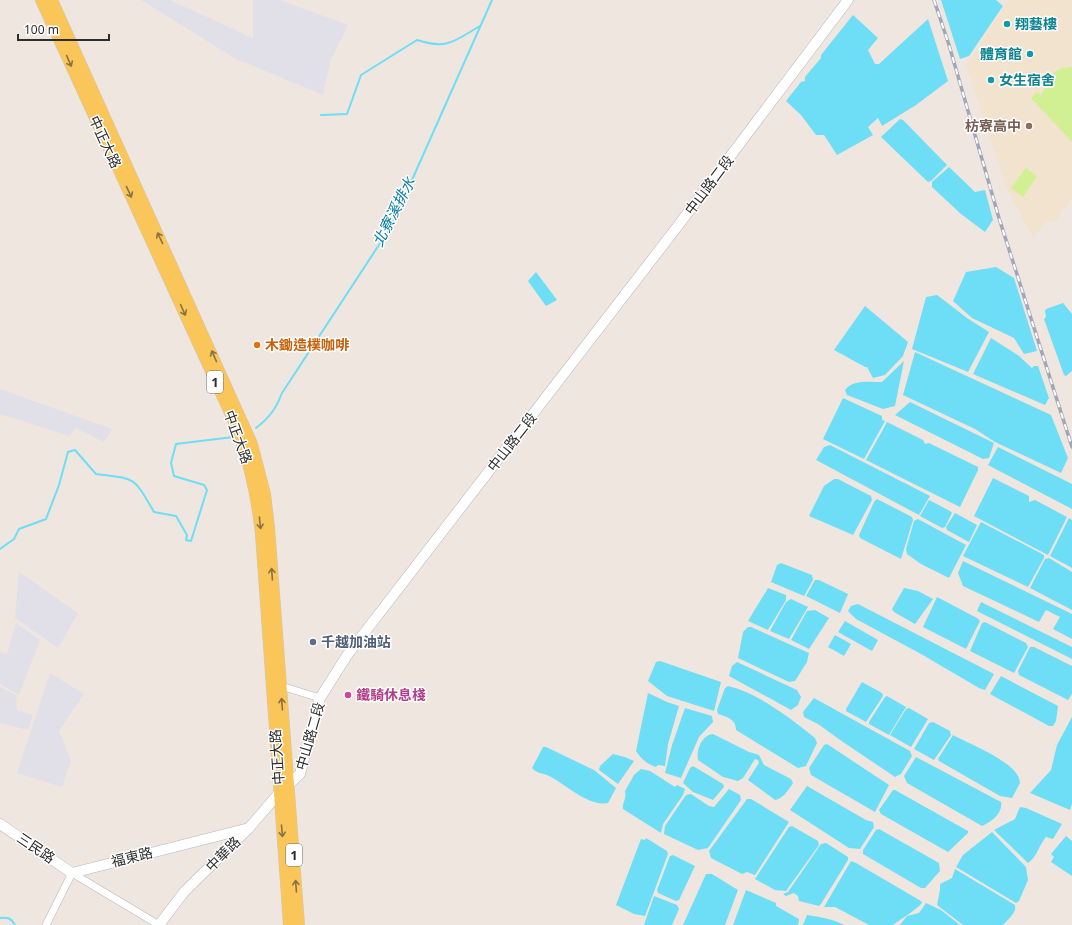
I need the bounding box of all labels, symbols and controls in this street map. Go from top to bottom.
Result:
place label: 翔藝樓 [1015,14,1057,33]
scale bar [18,16,109,42]
marker: 翔藝樓 [1002,19,1012,29]
text: 100 m [24,21,59,38]
place label: 體育館 [980,44,1022,63]
marker: 體育館 [1025,49,1035,59]
one-way arrow [66,55,73,67]
place label: 女生宿舍 [999,70,1055,89]
marker: 女生宿舍 [986,75,996,85]
street label: 中正大路 [85,112,126,171]
place label: 枋寮高中 [965,116,1021,135]
marker: 枋寮高中 [1024,121,1034,131]
street label: 中山路二段 [680,151,737,218]
water label: 北寮溪排水 [367,173,419,250]
one-way arrow [126,186,133,198]
one-way arrow [156,232,163,244]
one-way arrow [180,304,187,316]
place label: 木鋤造樸咖啡 [265,335,350,354]
marker: 木鋤造樸咖啡 [252,340,262,350]
one-way arrow [210,351,217,363]
road number: 1 [207,371,223,393]
street label: 中正大路 [220,407,257,466]
street label: 中山路二段 [483,408,541,475]
one-way arrow [256,516,263,529]
one-way arrow [269,568,276,581]
place label: 千越加油站 [321,632,391,651]
marker: 千越加油站 [308,637,318,647]
place label: 鐵騎休息棧 [356,685,426,704]
marker: 鐵騎休息棧 [343,690,353,700]
one-way arrow [279,698,286,711]
street label: 中山路二段 [291,700,328,772]
street label: 中正大路 [265,728,288,786]
one-way arrow [279,824,286,837]
street label: 三民路 [14,828,59,867]
street label: 中華路 [201,832,244,875]
street label: 福東路 [109,842,155,871]
road number: 1 [286,844,302,866]
one-way arrow [292,880,299,893]

